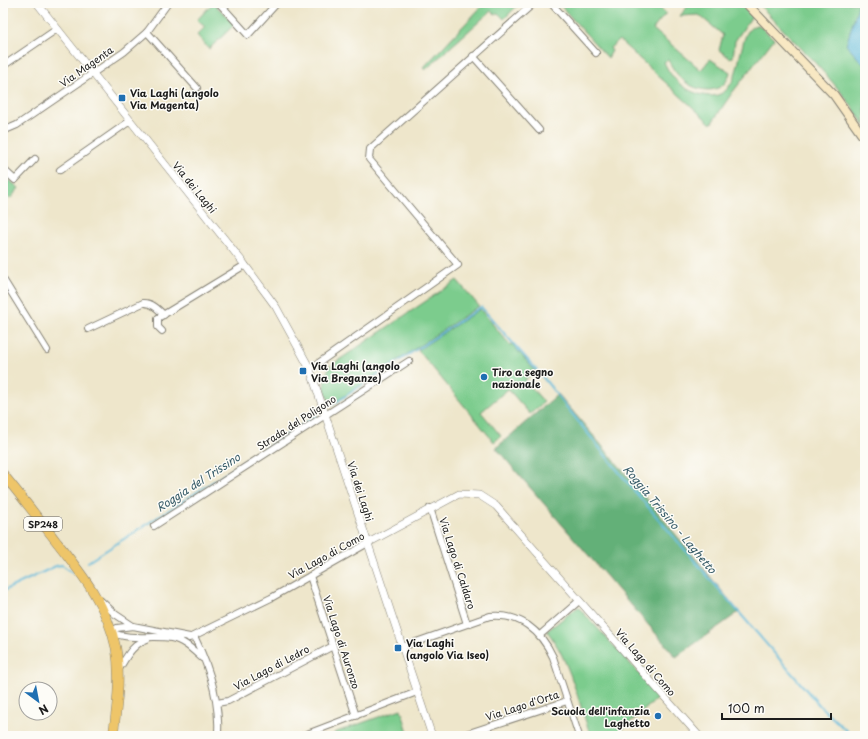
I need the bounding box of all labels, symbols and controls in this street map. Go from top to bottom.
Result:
street label: Via Magenta [56,41,117,90]
place label: Via Laghi (angolo Via Magenta) [130,85,219,112]
marker: Via Laghi (angolo Via Magenta) [117,93,127,103]
street label: Via dei Laghi [169,158,221,216]
place label: Via Laghi (angolo Via Breganze) [311,358,400,385]
place label: Tiro a segno nazionale [492,364,553,391]
marker: Via Laghi (angolo Via Breganze) [298,366,308,376]
marker: Tiro a segno nazionale [479,372,489,382]
street label: Strada del Poligono [253,391,339,453]
water label: Roggia del Trissino [153,448,244,516]
street label: Via dei Laghi [344,459,378,523]
water label: Roggia Trissino - Laghetto [619,461,721,578]
street label: Via Lago di Caldaro [436,515,480,611]
road number: SP248 [24,517,62,531]
street label: Via Lago di Como [285,528,367,582]
street label: Via Lago di Auronzo [320,593,364,691]
street label: Via Lago di Como [612,625,680,699]
place label: Via Laghi (angolo Via Iseo) [406,635,489,662]
street label: Via Lago di Ledro [231,641,312,693]
marker: Via Laghi (angolo Via Iseo) [393,643,403,653]
north arrow [18,681,58,721]
street label: Via Lago d'Orta [483,686,561,724]
scale bar [722,695,831,721]
text: 100 m [728,699,765,717]
text: N [35,700,52,720]
place label: Scuola dell'infanzia Laghetto [551,703,650,730]
marker: Scuola dell'infanzia Laghetto [653,711,663,721]

